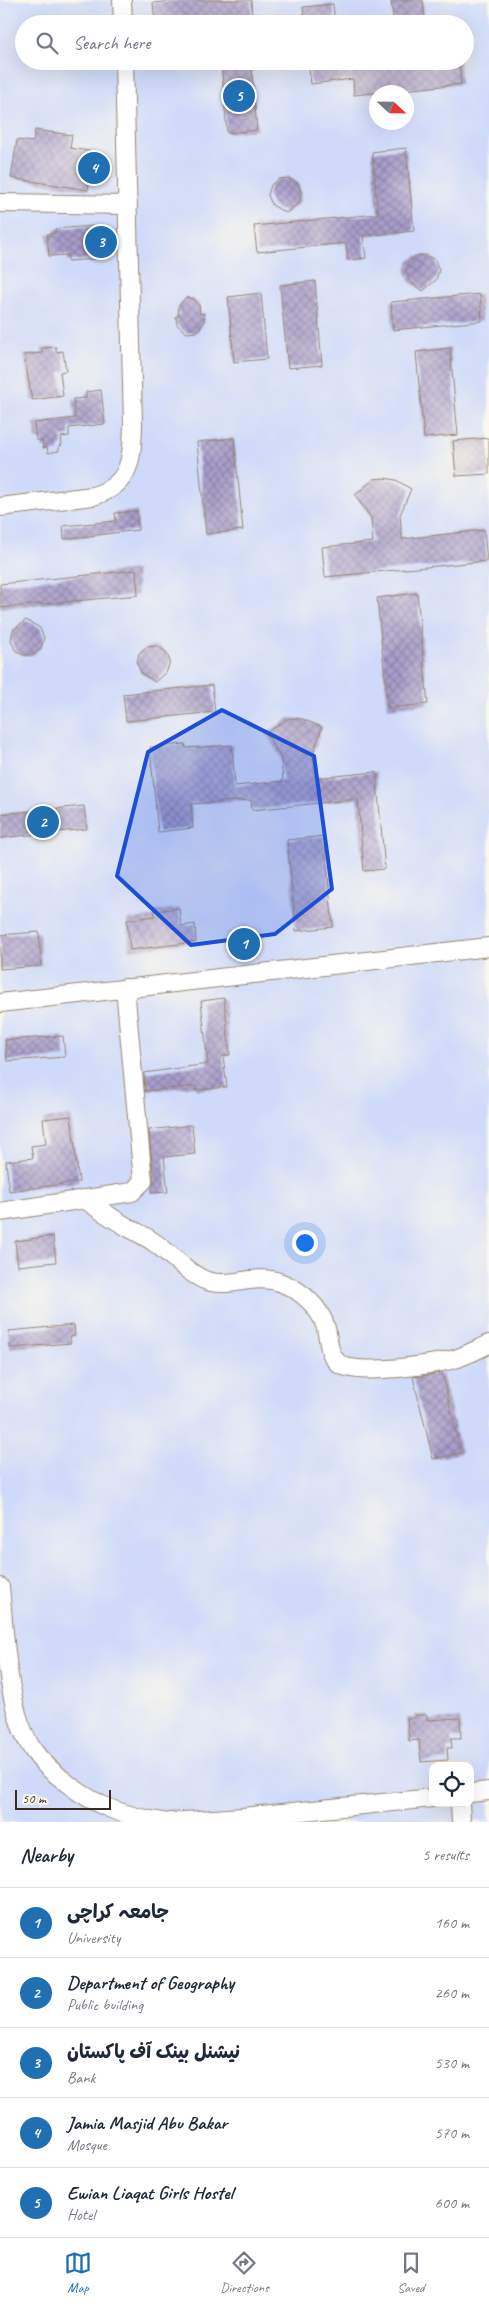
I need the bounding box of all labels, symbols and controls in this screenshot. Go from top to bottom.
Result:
search box [15,15,474,70]
icon: search [33,29,61,57]
text: Search here [73,31,150,55]
pin: 5 [223,77,255,115]
north arrow [369,85,414,130]
pin: 4 [78,149,110,187]
pin: 3 [85,223,117,261]
pin: 2 [27,803,59,841]
pin: 1 [228,925,260,963]
your location [292,1230,318,1256]
map controls [429,1762,474,1807]
button: locate [429,1762,474,1807]
scale bar [15,1787,111,1810]
text: 50 m [22,1790,46,1807]
text: Nearby [20,1842,73,1868]
text: 5 results [422,1845,469,1865]
text: جامعہ کراچی [67,1900,169,1924]
text: 1 [32,1913,40,1933]
text: 160 m [435,1913,469,1933]
text: University [67,1928,120,1948]
text: Department of Geography [67,1971,234,1995]
text: 2 [32,1983,40,2003]
text: 260 m [435,1983,469,2003]
text: Public building [67,1995,143,2015]
text: نیشنل بینک آف پاکستان [67,2040,240,2064]
text: 3 [32,2053,40,2073]
text: 530 m [435,2053,469,2073]
text: Bank [67,2068,95,2088]
text: Jamia Masjid Abu Bakar [67,2111,227,2135]
text: 4 [32,2123,40,2143]
text: 570 m [435,2123,469,2143]
text: Mosque [67,2135,107,2155]
text: Ewian Liaqat Girls Hostel [67,2181,233,2205]
text: 5 [33,2193,39,2213]
text: 600 m [435,2193,469,2213]
text: Hotel [67,2205,95,2225]
tab: Map [64,2249,92,2296]
tab: Directions [220,2249,269,2296]
tab: Saved [397,2249,425,2296]

